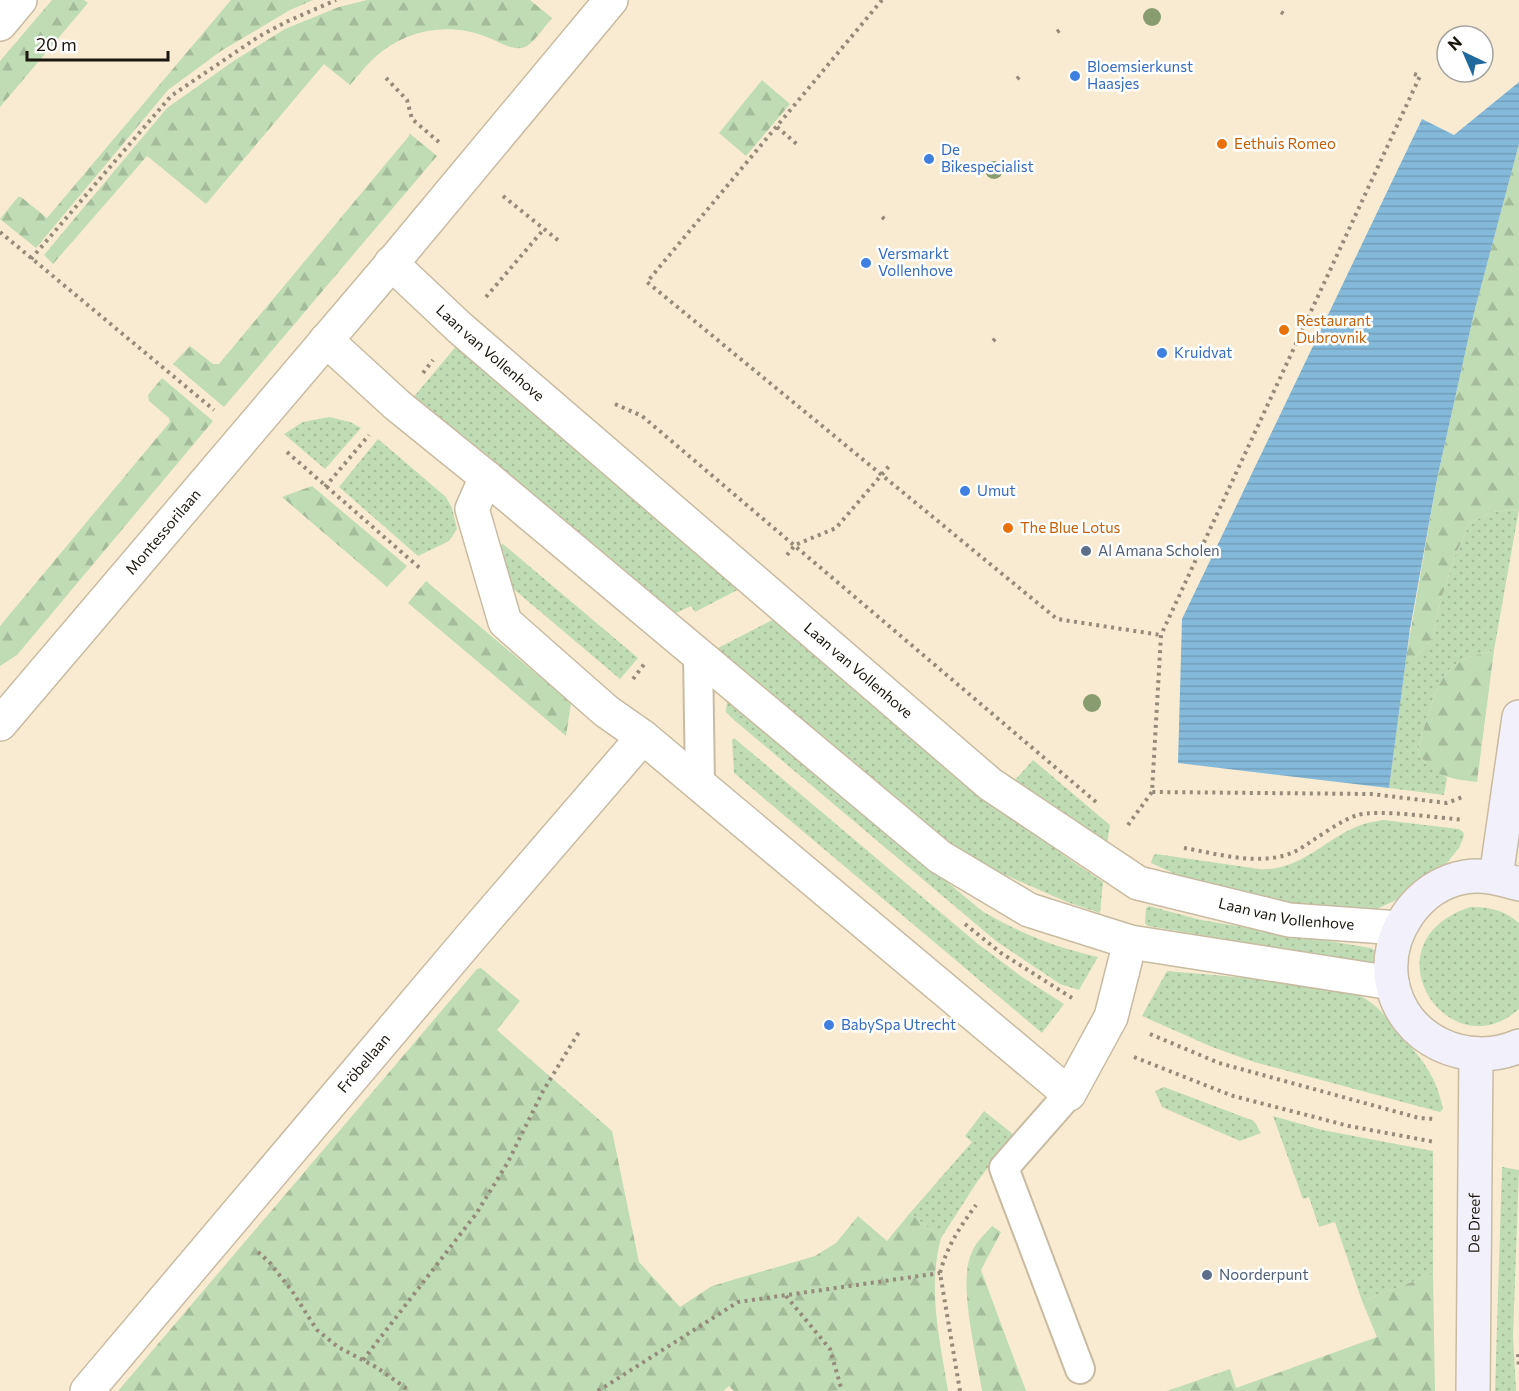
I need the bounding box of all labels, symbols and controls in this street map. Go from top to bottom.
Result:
scale bar [27,24,168,62]
north arrow [1435,24,1495,84]
text: N [1443,32,1465,54]
text: 20 m [36,33,77,55]
place label: Bloemsierkunst Haasjes [1087,57,1193,92]
marker: Bloemsierkunst Haasjes [1068,69,1082,83]
place label: Eethuis Romeo [1234,134,1336,152]
marker: Eethuis Romeo [1215,137,1229,151]
place label: De Bikespecialist [941,140,1034,175]
marker: De Bikespecialist [922,152,936,166]
place label: Versmarkt Vollenhove [878,244,953,279]
marker: Versmarkt Vollenhove [859,256,873,270]
street label: Laan van Vollenhove [433,300,549,405]
place label: Restaurant Dubrovnik [1296,311,1371,346]
marker: Restaurant Dubrovnik [1277,323,1291,337]
place label: Kruidvat [1174,343,1233,361]
marker: Kruidvat [1155,346,1169,360]
place label: Umut [977,481,1016,499]
marker: Umut [958,484,972,498]
street label: Montessorilaan [121,485,204,578]
place label: The Blue Lotus [1020,518,1121,536]
marker: The Blue Lotus [1001,521,1015,535]
place label: Al Amana Scholen [1098,541,1220,559]
marker: Al Amana Scholen [1079,544,1093,558]
street label: Laan van Vollenhove [801,618,917,722]
street label: Laan van Vollenhove [1217,893,1355,933]
place label: BabySpa Utrecht [841,1015,956,1033]
marker: BabySpa Utrecht [822,1018,836,1032]
street label: Fröbellaan [333,1030,393,1096]
street label: De Dreef [1464,1193,1483,1253]
place label: Noorderpunt [1219,1265,1309,1283]
marker: Noorderpunt [1200,1268,1214,1282]

